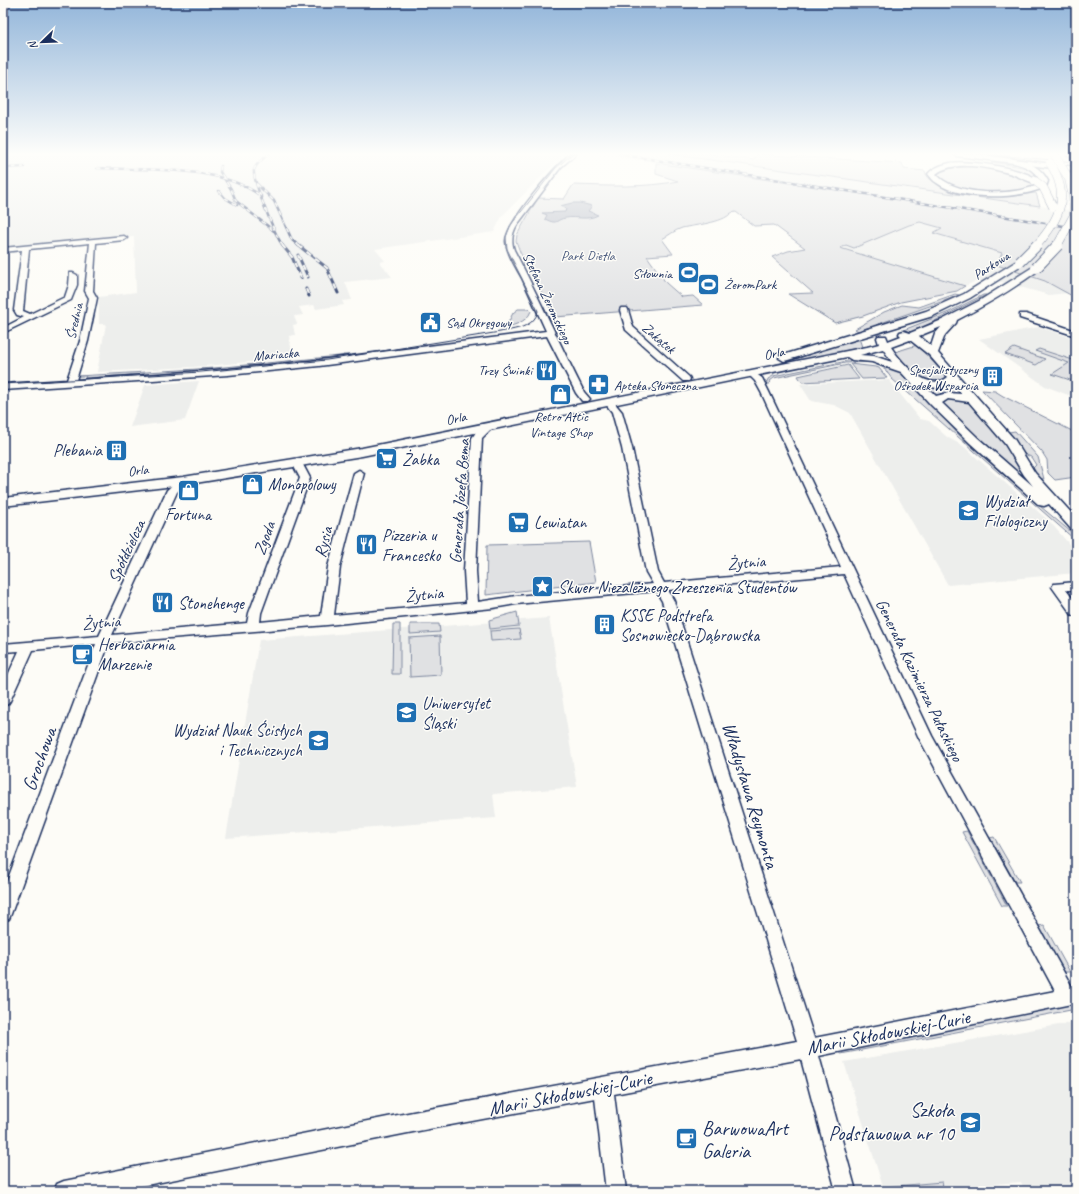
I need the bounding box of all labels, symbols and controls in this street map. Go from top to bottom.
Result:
north arrow [22,22,62,62]
text: N [24,38,41,52]
park label: Park Dietla [561,247,616,264]
street label: Parkowa [970,247,1014,283]
street label: Stefana Żeromskiego [519,250,577,348]
sports icon: Siłownia [675,260,701,286]
place label: Siłownia [632,265,673,282]
sports icon: ŻeromPark [696,271,722,297]
place label: ŻeromPark [724,276,778,293]
street label: Średnia [62,300,87,341]
public building icon: Sąd Okręgowy [418,309,444,335]
place label: Sąd Okręgowy [446,314,513,331]
street label: Zakątek [639,319,680,358]
street label: Orla [762,343,787,364]
street label: Mariacka [253,344,300,365]
restaurant icon: Trzy Świnki [534,357,560,383]
place label: Specjalistyczny Ośrodek Wsparcia [894,361,979,394]
place label: Trzy Świnki [478,362,534,379]
building icon: Specjalistyczny Ośrodek Wsparcia [980,364,1006,390]
pharmacy icon: Apteka Słoneczna [585,372,611,398]
place label: Apteka Słoneczna [614,377,698,394]
shop icon: Retro Attic Vintage Shop [548,381,574,407]
street label: Orla [444,408,469,429]
place label: Retro Attic Vintage Shop [530,408,593,441]
building icon: Plebania [104,437,130,463]
street label: Generała Józefa Bema [445,437,474,564]
place label: Plebania [53,440,104,461]
supermarket icon: Żabka [374,446,400,472]
place label: Żabka [402,449,440,470]
street label: Orla [127,461,150,480]
shop icon: Monopolowy [240,471,266,497]
place label: Monopolowy [268,474,337,495]
shop icon: Fortuna [175,477,201,503]
place label: Wydział Filologiczny [984,491,1048,532]
school or university icon: Wydział Filologiczny [956,498,982,524]
place label: Fortuna [165,504,213,525]
supermarket icon: Lewiatan [505,509,531,535]
place label: Lewiatan [534,512,588,533]
street label: Spółdzielcza [103,515,151,586]
street label: Zgoda [249,518,281,558]
street label: Rysia [310,523,338,560]
place label: Pizzeria u Francesko [382,525,442,566]
restaurant icon: Pizzeria u Francesko [354,532,380,558]
street label: Żytnia [726,550,767,575]
place icon: Skwer Niezależnego Zrzeszenia Studentów [529,574,555,600]
place label: Skwer Niezależnego Zrzeszenia Studentów [558,577,797,598]
street label: Żytnia [404,582,445,607]
restaurant icon: Stonehenge [150,590,176,616]
place label: Stonehenge [178,593,245,614]
street label: Generała Kazimierza Pułaskiego [871,596,968,766]
place label: KSSE Podstrefa Sosnowiecko-Dąbrowska [620,605,760,646]
street label: Żytnia [81,610,122,635]
building icon: KSSE Podstrefa Sosnowiecko-Dąbrowska [592,612,618,638]
place label: Herbaciarnia Marzenie [98,634,176,675]
cafe icon: Herbaciarnia Marzenie [70,641,96,667]
place label: Uniwersytet Śląski [422,693,492,734]
school or university icon: Uniwersytet Śląski [393,700,419,726]
place label: Wydział Nauk Ścisłych i Technicznych [173,719,302,761]
street label: Władysława Reymonta [716,719,785,873]
street label: Grochowa [16,722,63,794]
school or university icon: Wydział Nauk Ścisłych i Technicznych [305,727,331,753]
street label: Marii Skłodowskiej-Curie [804,1004,973,1061]
street label: Marii Skłodowskiej-Curie [486,1065,655,1122]
place label: Szkoła Podstawowa nr 10 [829,1098,956,1146]
school or university icon: Szkoła Podstawowa nr 10 [957,1109,983,1135]
place label: BarwowaArt Galeria [702,1116,790,1164]
cafe icon: BarwowaArt Galeria [674,1126,700,1152]

